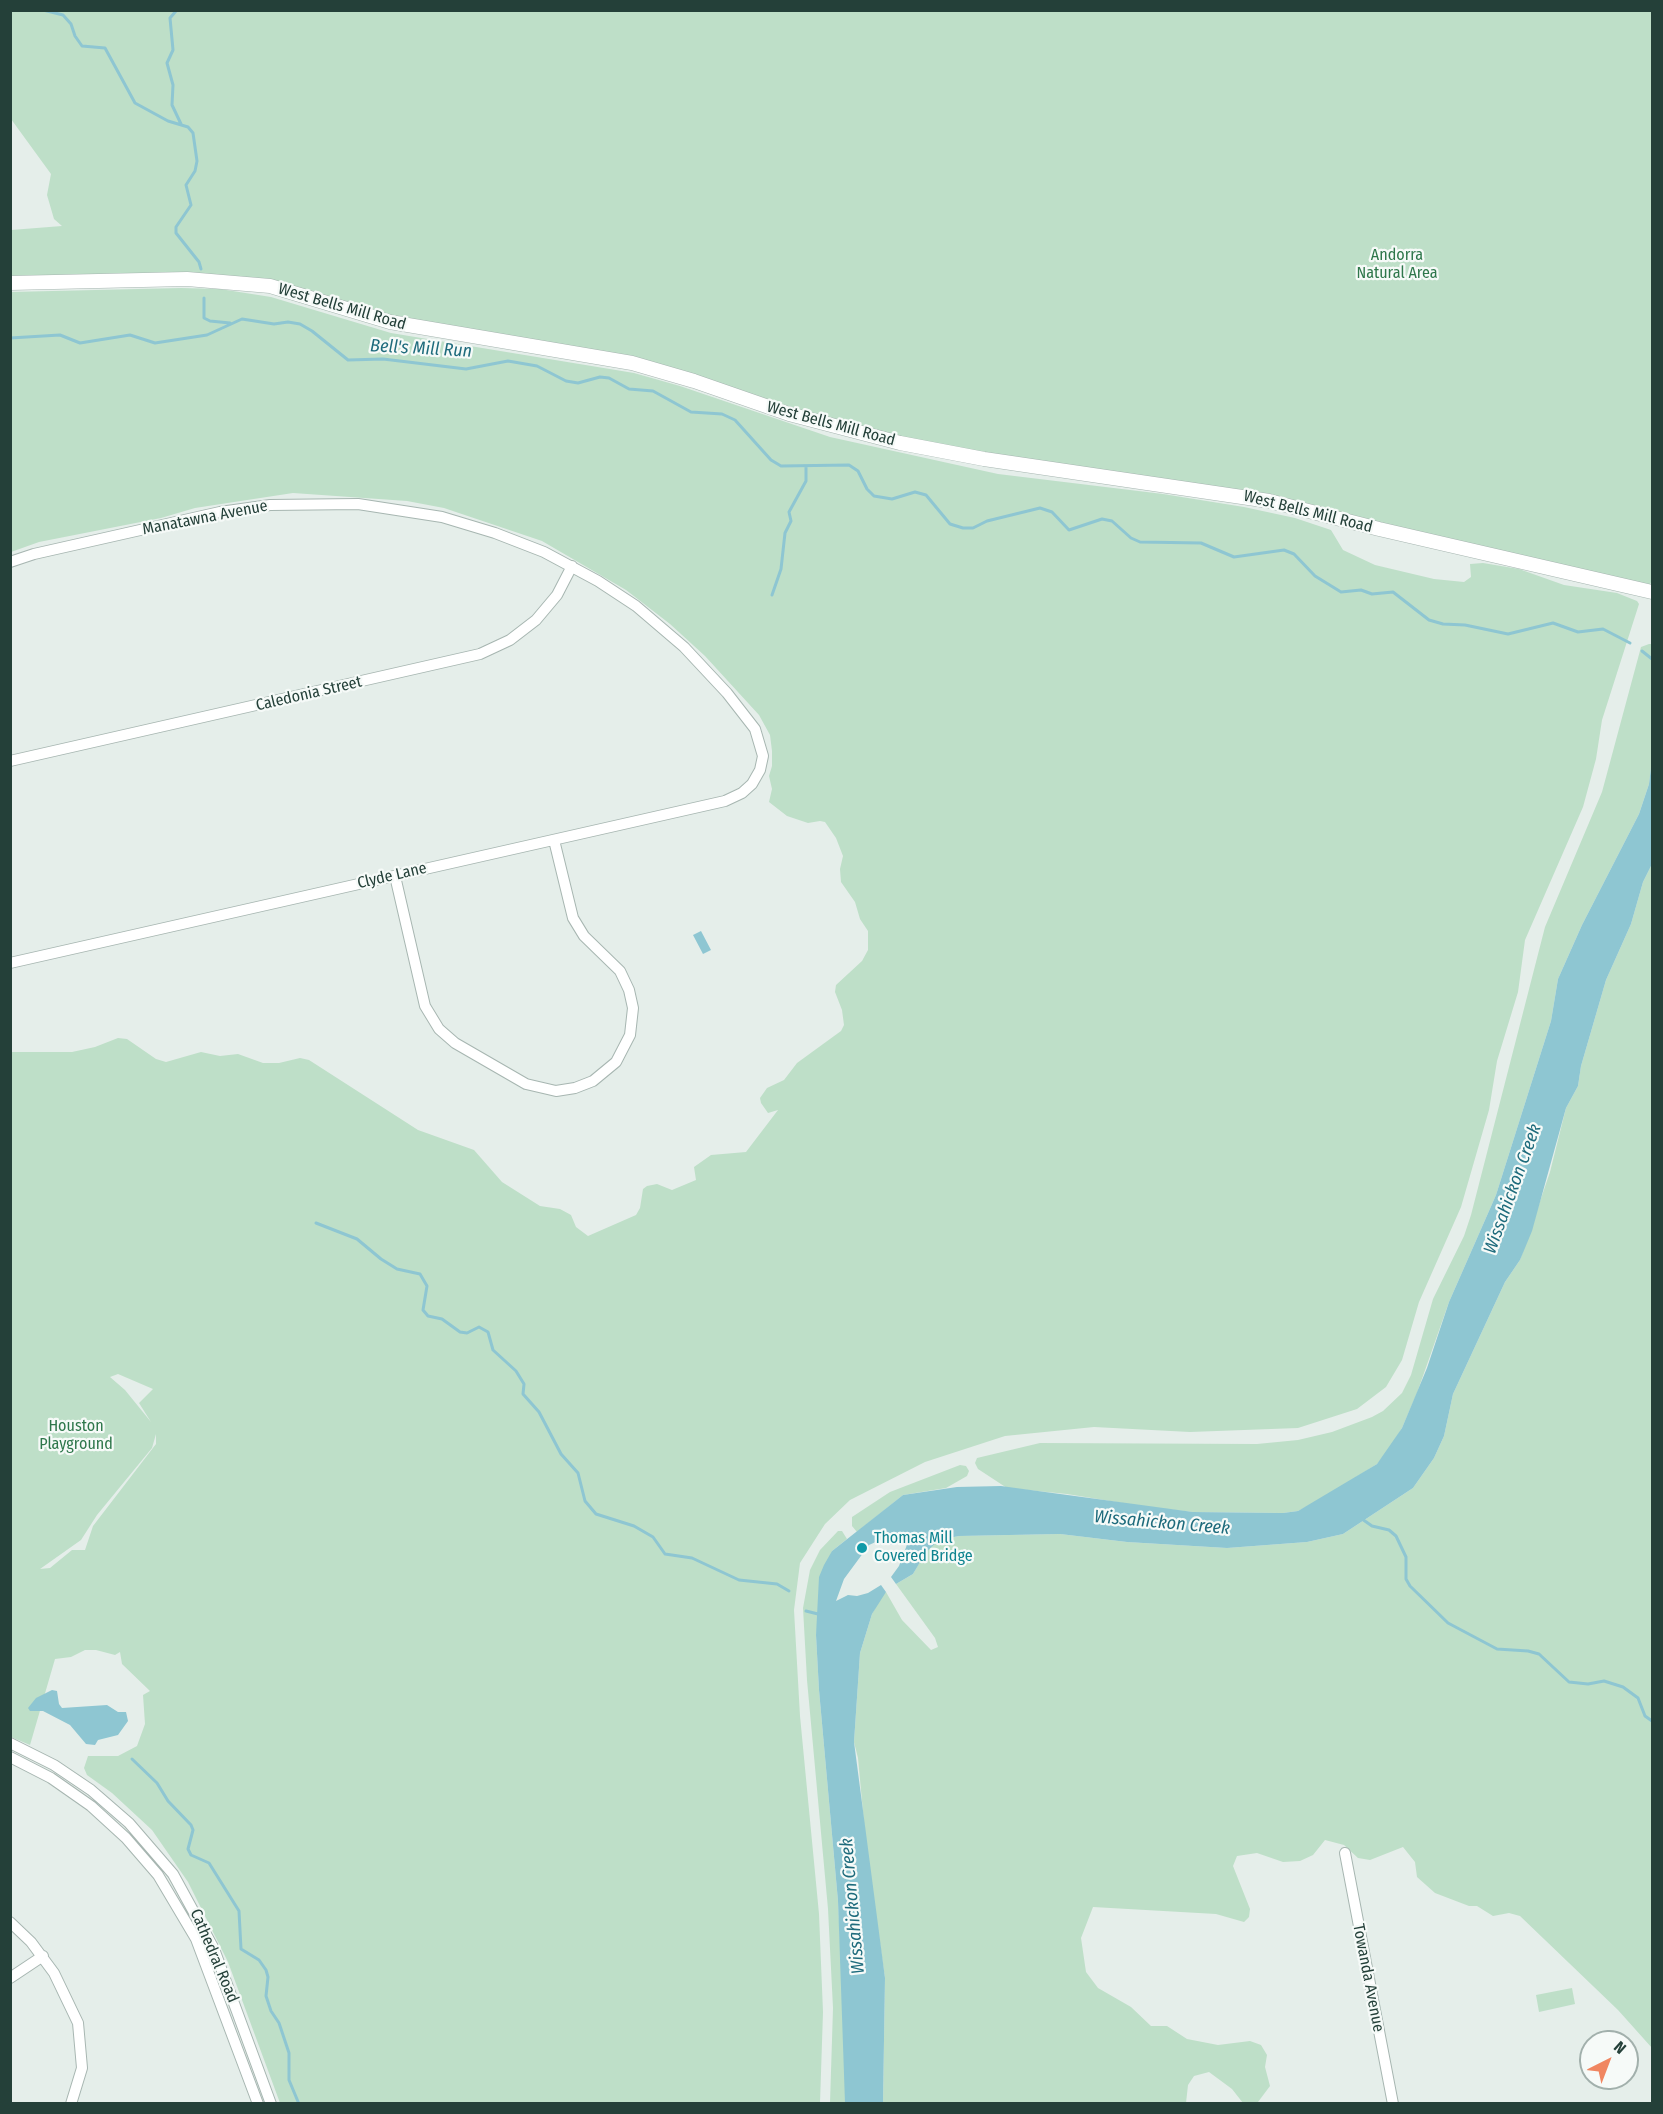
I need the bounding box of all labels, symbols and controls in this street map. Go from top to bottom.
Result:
park label: Andorra Natural Area [1356,246,1438,284]
street label: West Bells Mill Road [276,280,408,334]
water label: Bell's Mill Run [369,336,473,362]
street label: West Bells Mill Road [765,398,897,450]
street label: West Bells Mill Road [1242,487,1374,537]
street label: Manatawna Avenue [141,496,269,540]
street label: Caledonia Street [254,672,364,716]
street label: Clyde Lane [355,859,429,893]
water label: Wissahickon Creek [1480,1121,1546,1257]
park label: Houston Playground [39,1417,113,1455]
water label: Wissahickon Creek [1093,1506,1231,1540]
place label: Thomas Mill Covered Bridge [874,1529,973,1567]
marker: Thomas Mill Covered Bridge [855,1541,869,1555]
water label: Wissahickon Creek [836,1837,870,1975]
street label: Cathedral Road [186,1906,242,2006]
street label: Towanda Avenue [1348,1922,1388,2034]
north arrow [1579,2030,1639,2090]
text: N [1610,2037,1630,2058]

